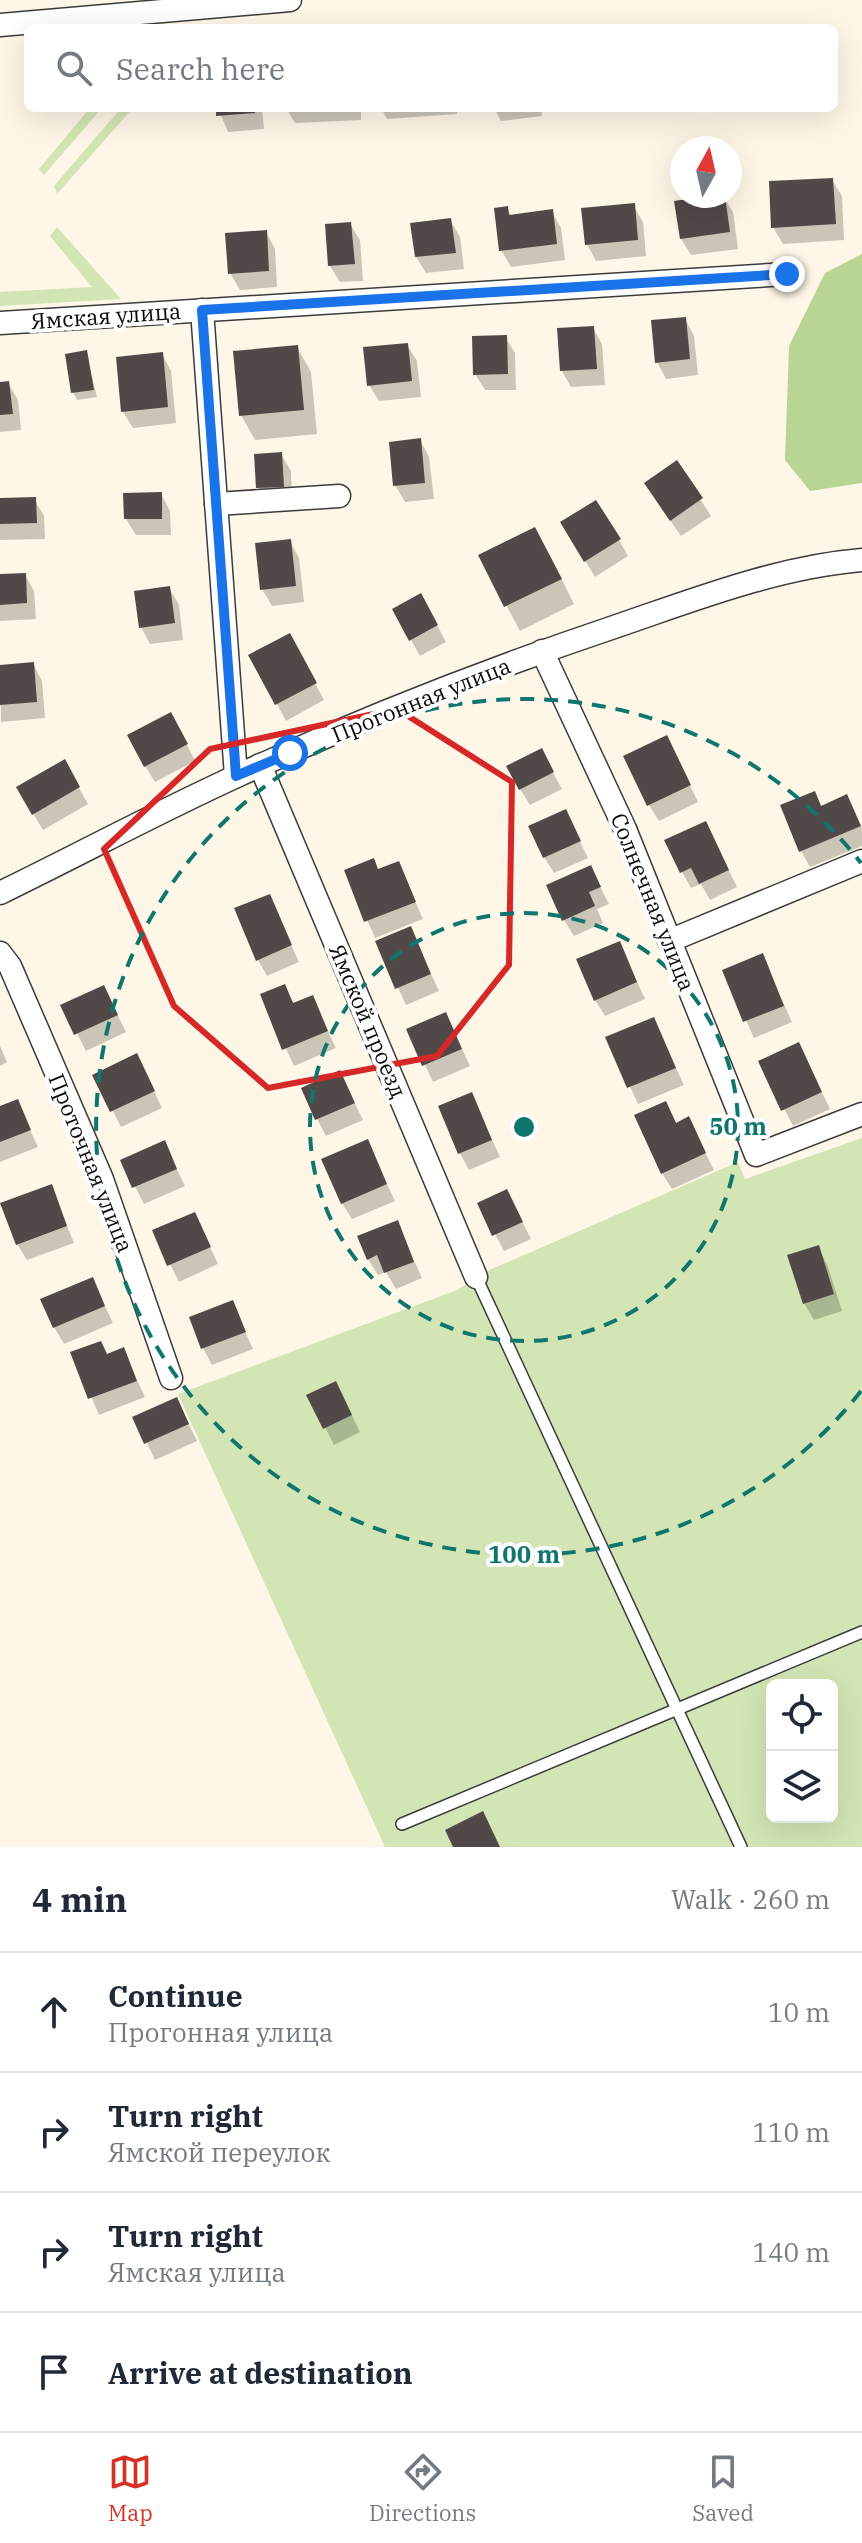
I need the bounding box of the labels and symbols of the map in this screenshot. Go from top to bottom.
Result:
north arrow [670,136,742,208]
route end [769,256,805,292]
street label: Ямская улица [30,296,182,335]
street label: Прогонная улица [327,650,515,749]
route start [272,735,308,771]
street label: Солнечная улица [605,809,702,995]
street label: Ямской проезд [323,940,414,1102]
street label: Проточная улица [42,1069,141,1256]
text: 50 m [709,1110,767,1142]
centre of rings [510,1113,538,1141]
text: 100 m [488,1538,560,1570]

